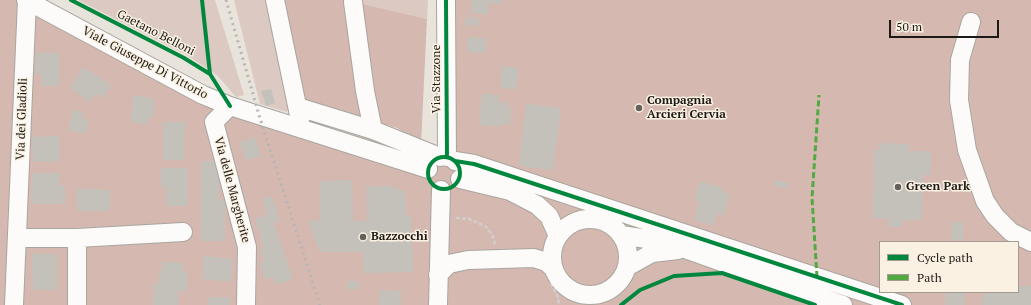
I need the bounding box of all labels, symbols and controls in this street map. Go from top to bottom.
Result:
street label: Gaetano Belloni [115,7,197,59]
scale bar [891,12,1001,38]
text: 50 m [896,19,922,34]
street label: Viale Giuseppe Di Vittorio [80,24,210,102]
street label: Via Stazzone [430,45,444,113]
street label: Via dei Gladioli [13,78,31,160]
place label: Compagnia Arcieri Cervia [647,94,726,122]
marker: Compagnia Arcieri Cervia [634,103,644,113]
street label: Via delle Margherite [211,136,253,244]
place label: Green Park [906,180,970,194]
marker: Green Park [893,182,903,192]
place label: Bazzocchi [371,230,428,244]
marker: Bazzocchi [358,232,368,242]
legend [879,241,1019,293]
text: Cycle path [917,250,973,265]
text: Path [917,270,942,285]

